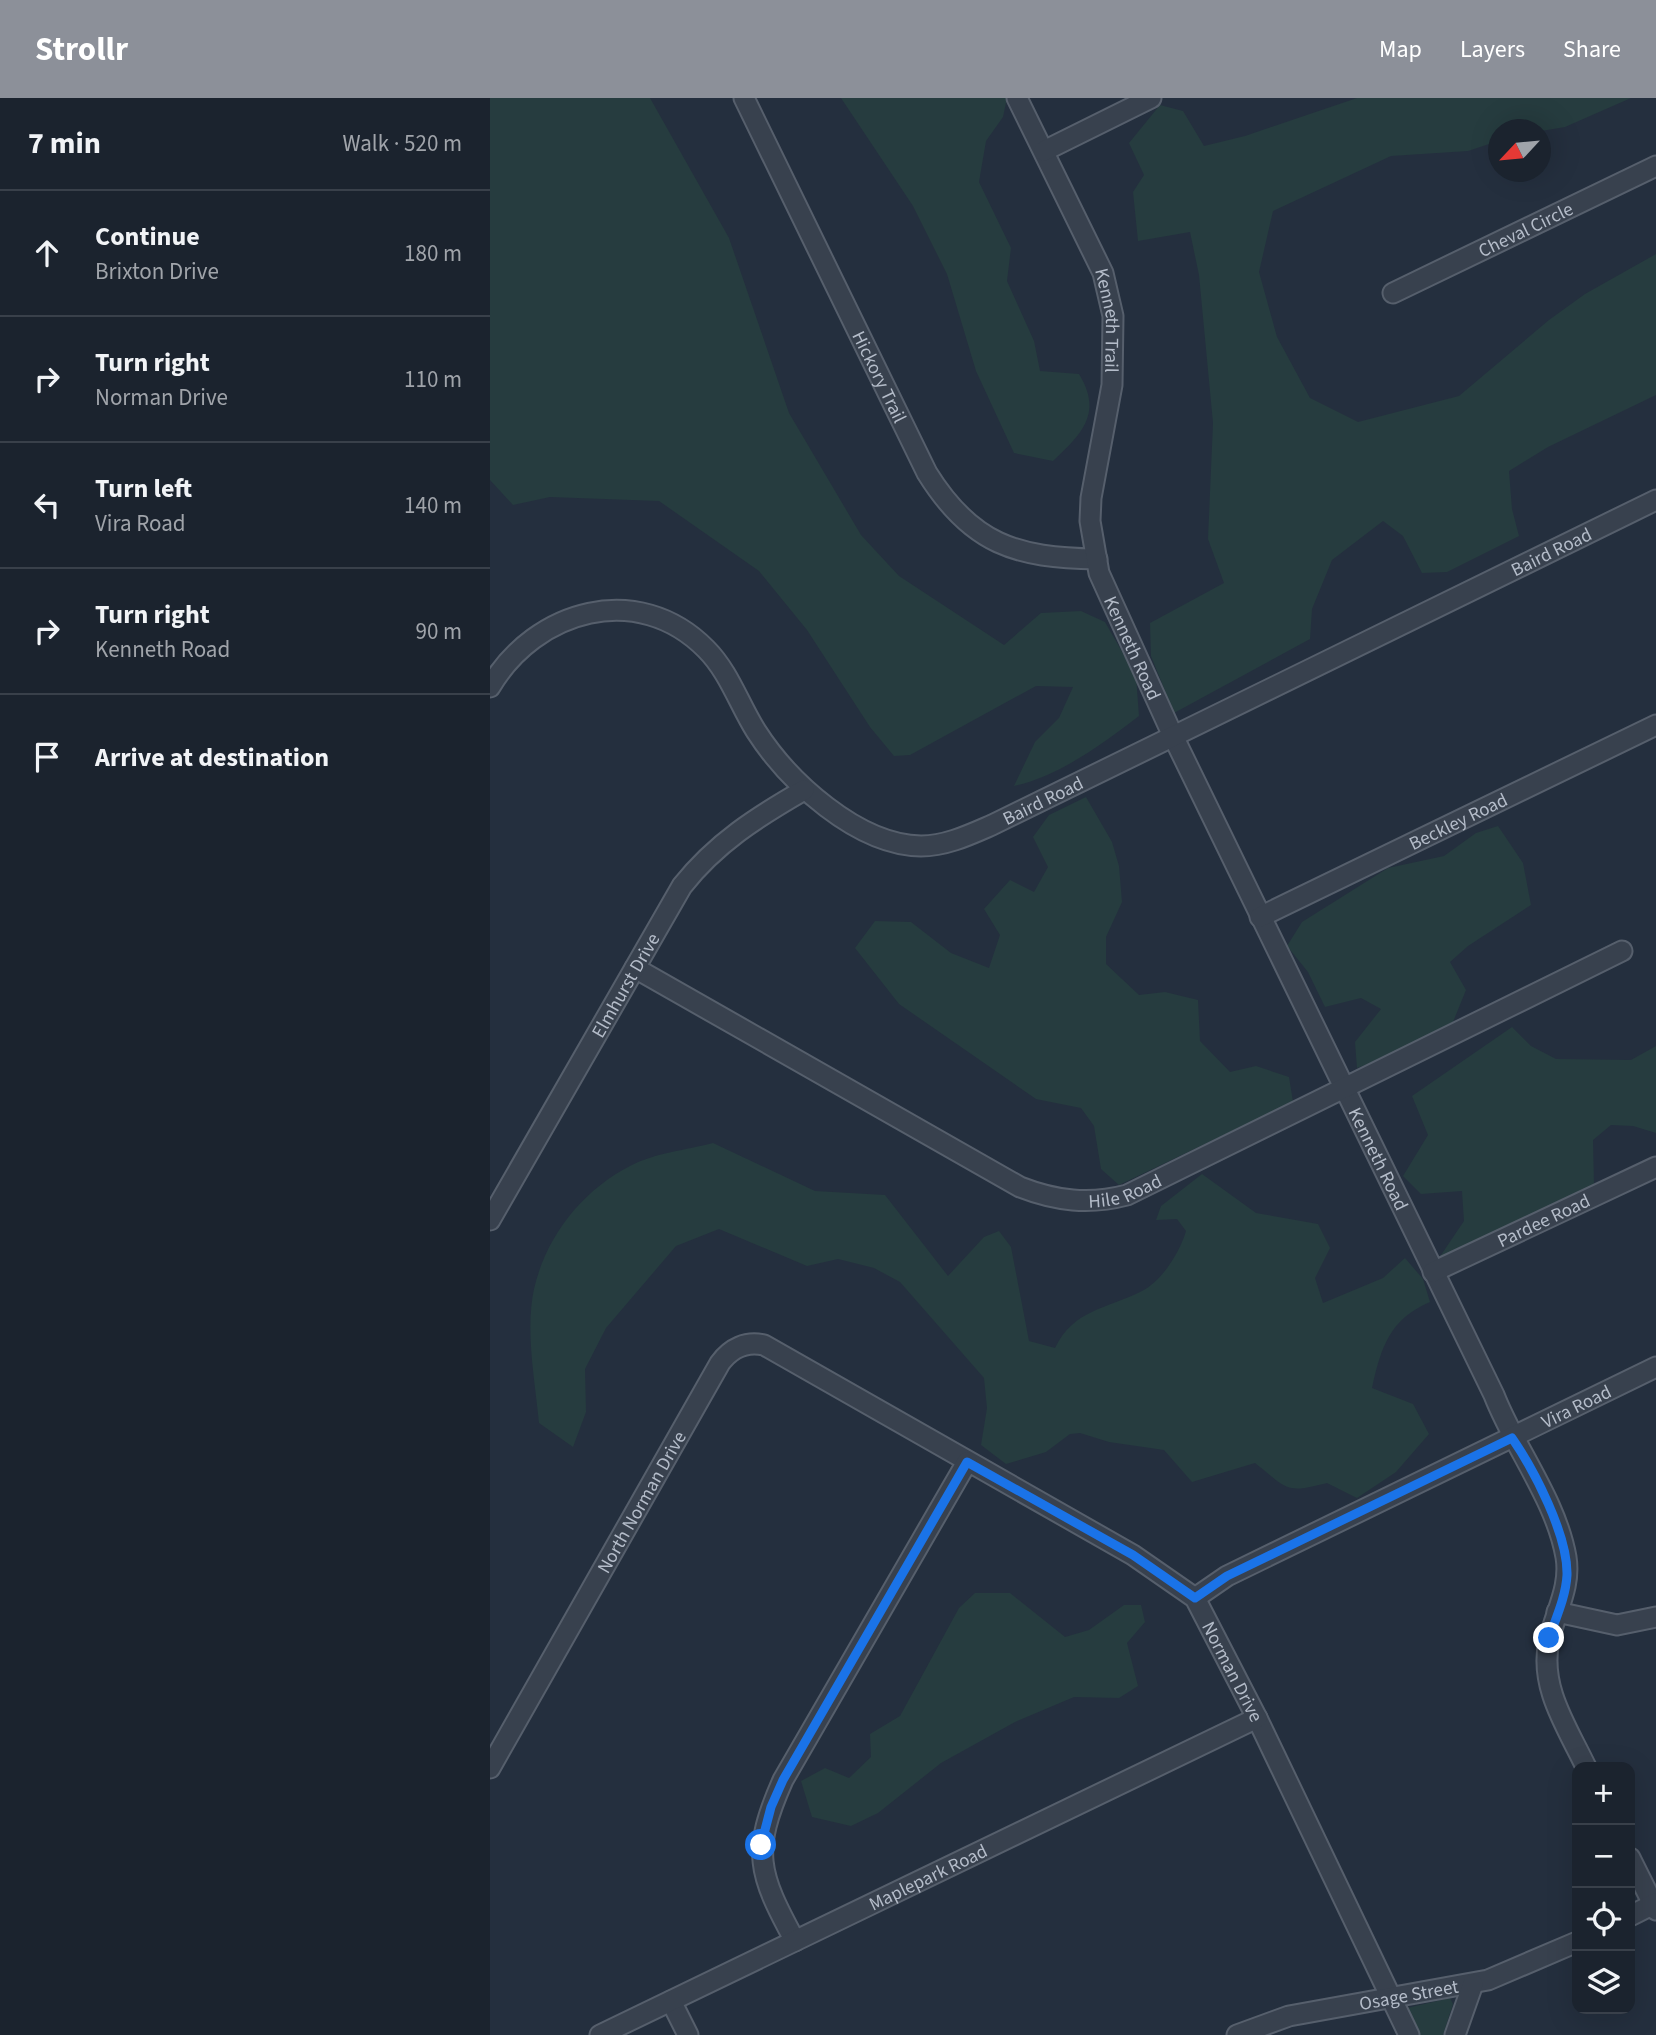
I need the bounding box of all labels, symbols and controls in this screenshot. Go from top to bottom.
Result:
text: Strollr [35,26,128,73]
text: Map [1379,32,1422,67]
text: Layers [1460,32,1525,67]
text: Share [1563,32,1621,67]
north arrow [1488,119,1551,182]
text: 7 min [28,122,101,165]
text: Walk · 520 m [343,127,462,160]
street label: Cheval Circle [1474,196,1578,265]
text: Continue [95,218,200,255]
icon: ahead [28,234,66,272]
text: 180 m [404,237,462,270]
text: Brixton Drive [95,255,219,288]
street label: Kenneth Trail [1087,266,1125,373]
street label: Hickory Trail [845,327,913,428]
text: Turn right [95,344,210,381]
icon: right [28,360,66,398]
text: 110 m [404,363,462,396]
text: Norman Drive [95,381,228,414]
text: Turn left [95,470,192,507]
icon: left [28,486,66,524]
text: 140 m [404,489,462,522]
text: Vira Road [95,507,186,540]
street label: Baird Road [1507,521,1597,584]
street label: Kenneth Road [1096,592,1167,705]
text: Turn right [95,596,210,633]
icon: right [28,612,66,650]
text: 90 m [415,615,462,648]
text: Kenneth Road [95,633,230,666]
icon: arrive [28,738,66,776]
text: Arrive at destination [95,739,329,776]
street label: Baird Road [998,770,1088,833]
street label: Beckley Road [1405,787,1512,858]
street label: Elmhurst Drive [586,928,667,1043]
street label: Kenneth Road [1341,1103,1414,1215]
street label: Hile Road [1088,1168,1167,1216]
street label: Pardee Road [1493,1188,1595,1255]
street label: Vira Road [1537,1379,1616,1436]
street label: North Norman Drive [591,1427,694,1579]
street label: Norman Drive [1194,1617,1269,1727]
route end [1533,1622,1564,1653]
map controls [1572,1762,1635,2014]
button: + [1572,1762,1635,1825]
button: − [1572,1825,1635,1888]
route start [745,1829,776,1860]
street label: Maplepark Road [865,1838,992,1918]
button: locate [1572,1888,1635,1951]
button: layers [1572,1951,1635,2014]
street label: Osage Street [1357,1974,1461,2018]

